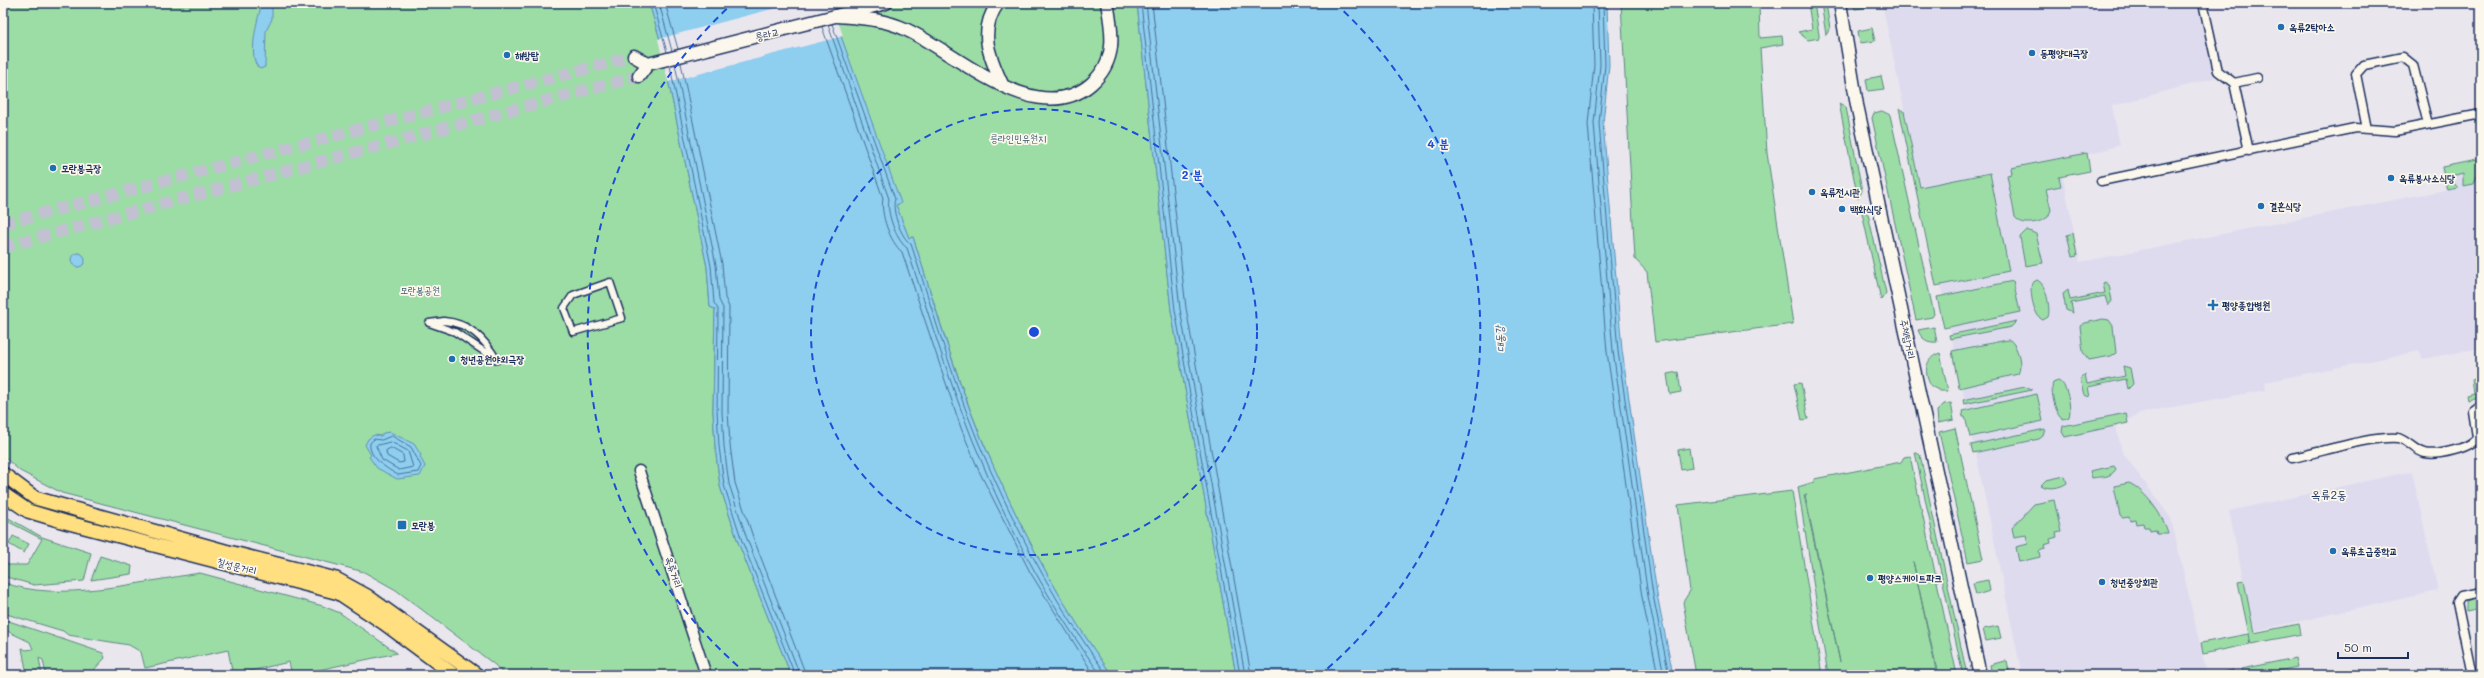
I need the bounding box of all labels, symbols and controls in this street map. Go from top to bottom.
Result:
place label: 옥류2탁아소 [2289,20,2335,34]
marker: 옥류2탁아소 [2276,22,2286,32]
street label: 릉라교 [754,24,780,44]
place label: 동평양대극장 [2040,46,2088,60]
place label: 해방탑 [515,48,539,62]
marker: 동평양대극장 [2027,48,2037,58]
marker: 해방탑 [502,50,512,60]
park label: 릉라인민유원지 [990,131,1046,145]
text: 4 분 [1427,135,1449,151]
place label: 모란봉극장 [61,161,101,175]
marker: 모란봉극장 [48,163,58,173]
text: 2 분 [1182,166,1203,182]
place label: 옥류봉사소식당 [2399,171,2455,185]
marker: 옥류봉사소식당 [2386,173,2396,183]
place label: 옥류전시관 [1820,185,1860,199]
marker: 옥류전시관 [1807,187,1817,197]
place label: 결혼식당 [2269,199,2301,213]
marker: 결혼식당 [2256,201,2266,211]
place label: 백화식당 [1850,202,1882,216]
marker: 백화식당 [1837,204,1847,214]
park label: 모란봉공원 [400,283,440,297]
place label: 평양종합병원 [2222,298,2270,312]
marker: 평양종합병원 [2207,299,2219,311]
street label: 주체탑거리 [1897,318,1919,360]
water label: 대동강 [1491,324,1508,353]
centre of rings [1027,325,1041,339]
place label: 청년공원야외극장 [460,352,524,366]
marker: 청년공원야외극장 [447,354,457,364]
district label: 옥류2동 [2311,486,2347,502]
place label: 모란봉 [411,518,435,532]
marker: 모란봉 [396,519,408,531]
place label: 옥류초급중학교 [2341,544,2397,558]
marker: 옥류초급중학교 [2328,546,2338,556]
street label: 칠성문거리 [216,554,258,578]
street label: 옥류거리 [662,555,686,589]
place label: 평양스케이트파크 [1878,571,1942,585]
marker: 평양스케이트파크 [1865,573,1875,583]
place label: 청년중앙회관 [2110,575,2158,589]
marker: 청년중앙회관 [2097,577,2107,587]
scale bar [2338,634,2408,660]
text: 50 m [2344,639,2372,655]

